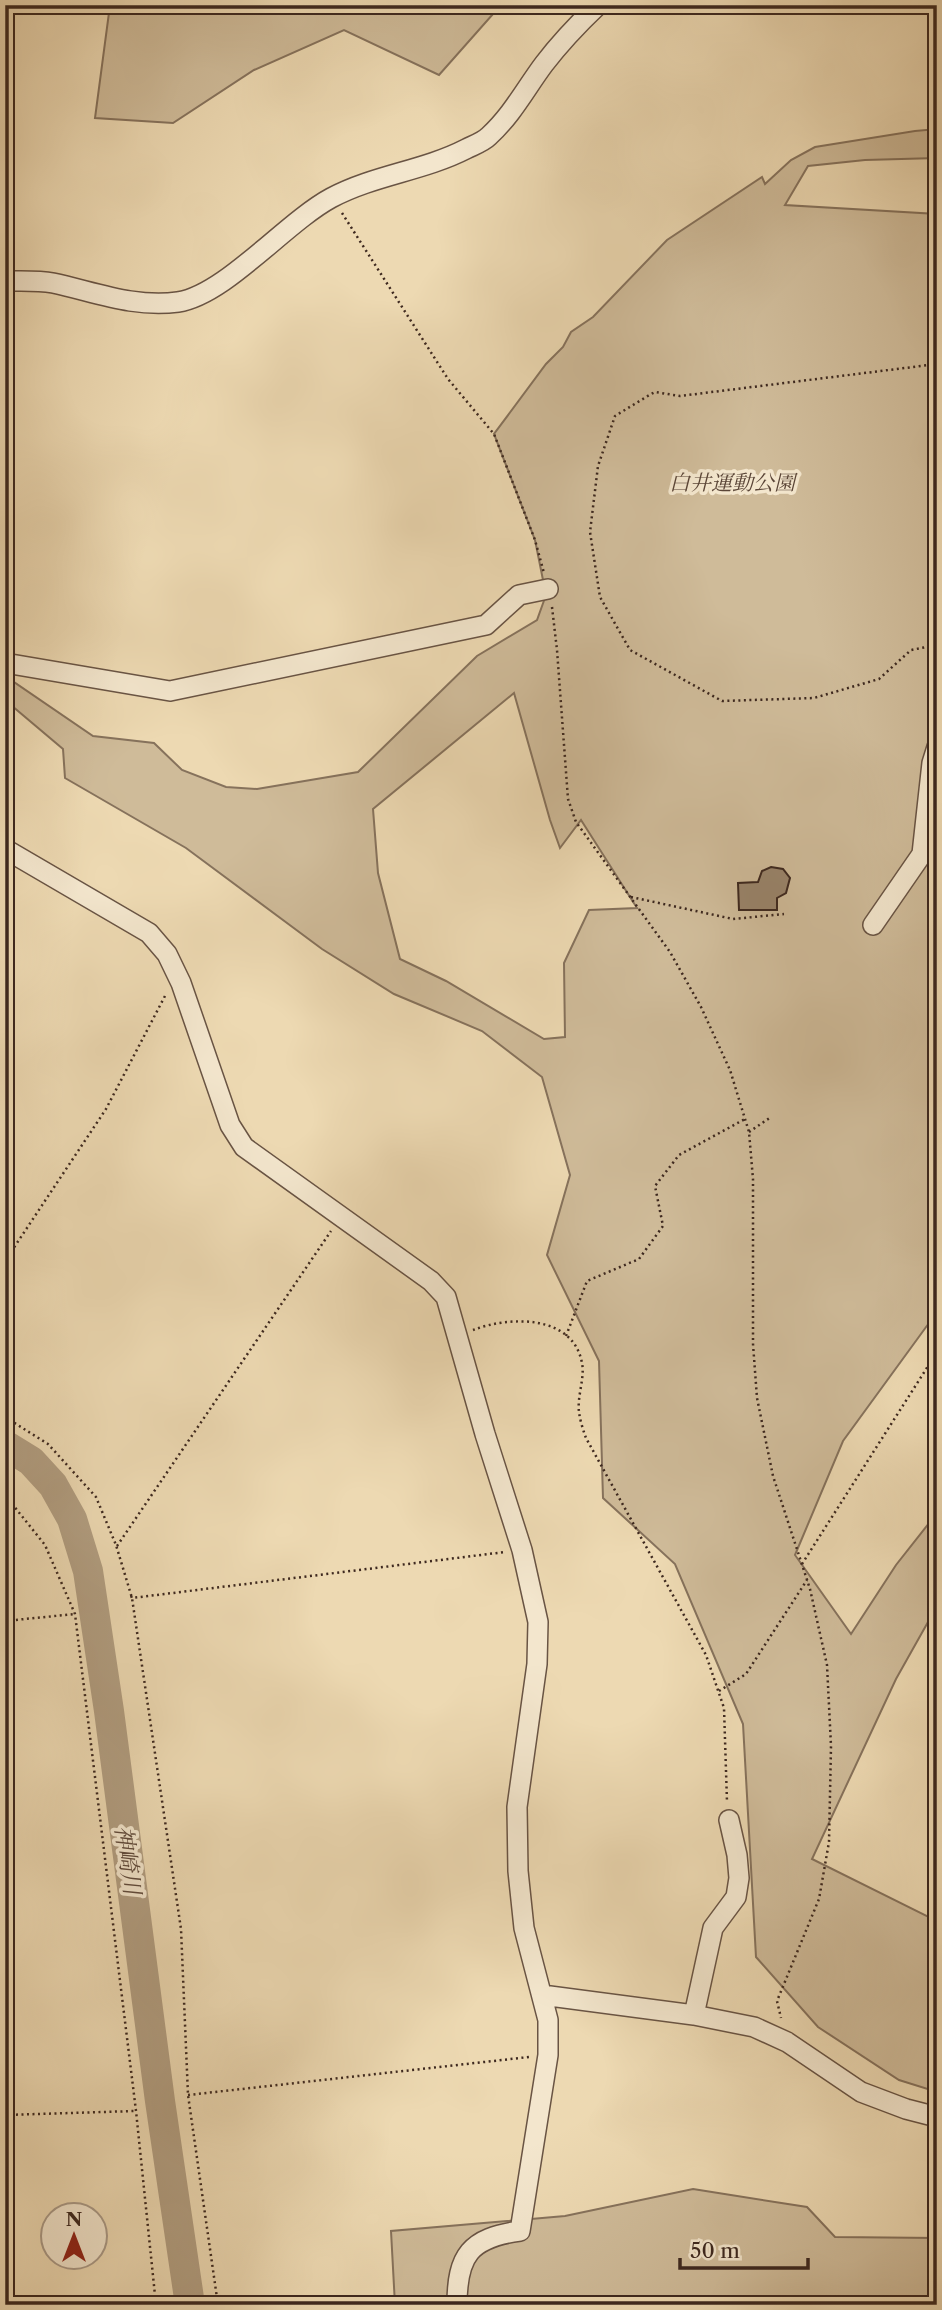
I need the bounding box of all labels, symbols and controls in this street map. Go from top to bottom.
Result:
park label: 白井運動公園 [669,470,798,495]
water label: 神崎川 [109,1824,147,1899]
north arrow [38,2202,108,2272]
text: N [66,2208,82,2231]
scale bar [680,2226,807,2270]
text: 50 m [690,2238,740,2263]

